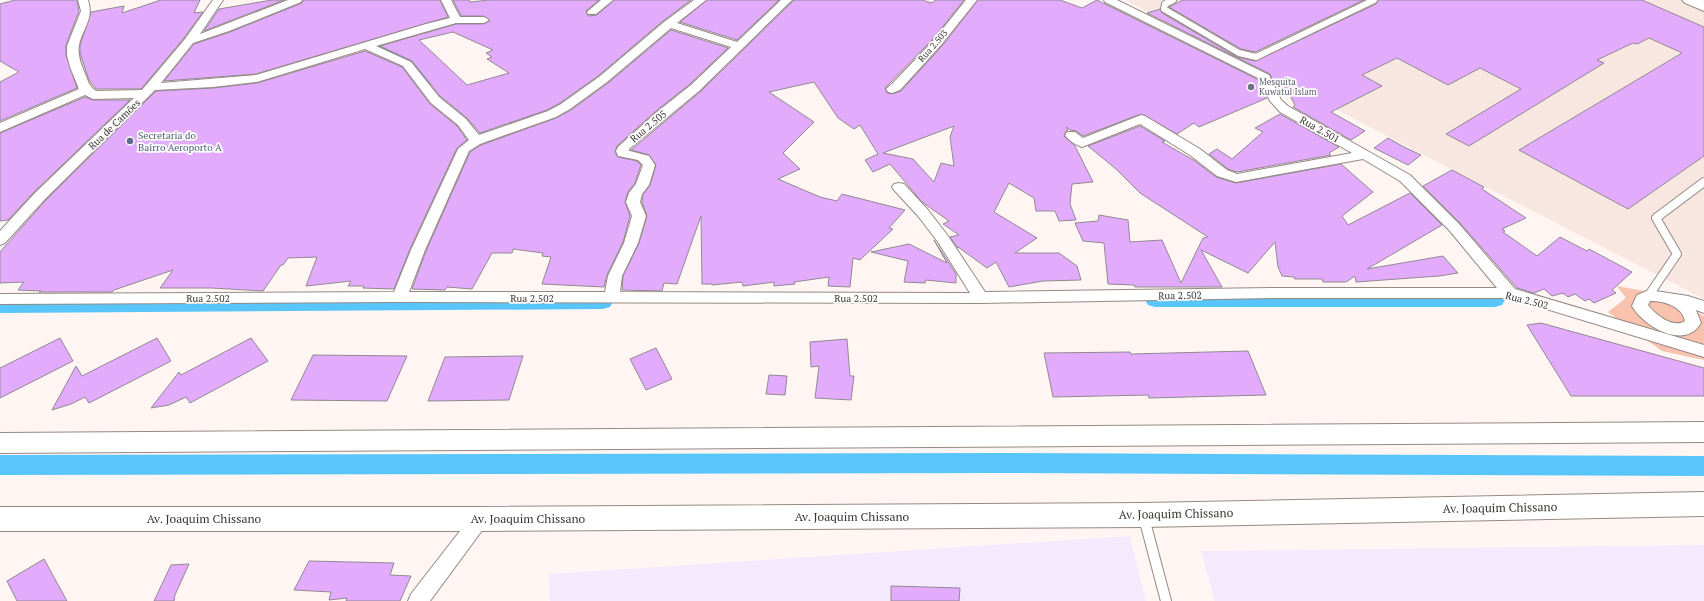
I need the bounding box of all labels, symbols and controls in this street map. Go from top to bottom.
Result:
street label: Rua 2.503 [916,27,951,65]
place label: Mesquita Kuwatul Islam [1259,76,1317,98]
marker: Mesquita Kuwatul Islam [1246,82,1256,92]
street label: Rua de Camões [86,96,143,153]
street label: Rua 2.505 [627,107,669,145]
street label: Rua 2.501 [1297,113,1342,146]
place label: Secretaria do Bairro Aeroporto A [138,129,222,154]
marker: Secretaria do Bairro Aeroporto A [125,136,135,146]
street label: Rua 2.502 [1158,289,1202,302]
street label: Rua 2.502 [1504,289,1550,312]
street label: Rua 2.502 [186,292,230,305]
street label: Rua 2.502 [510,292,554,305]
street label: Rua 2.502 [834,292,878,305]
street label: Av. Joaquim Chissano [1443,499,1558,516]
street label: Av. Joaquim Chissano [1119,505,1234,522]
street label: Av. Joaquim Chissano [795,509,910,524]
street label: Av. Joaquim Chissano [147,511,262,526]
street label: Av. Joaquim Chissano [471,511,586,526]

